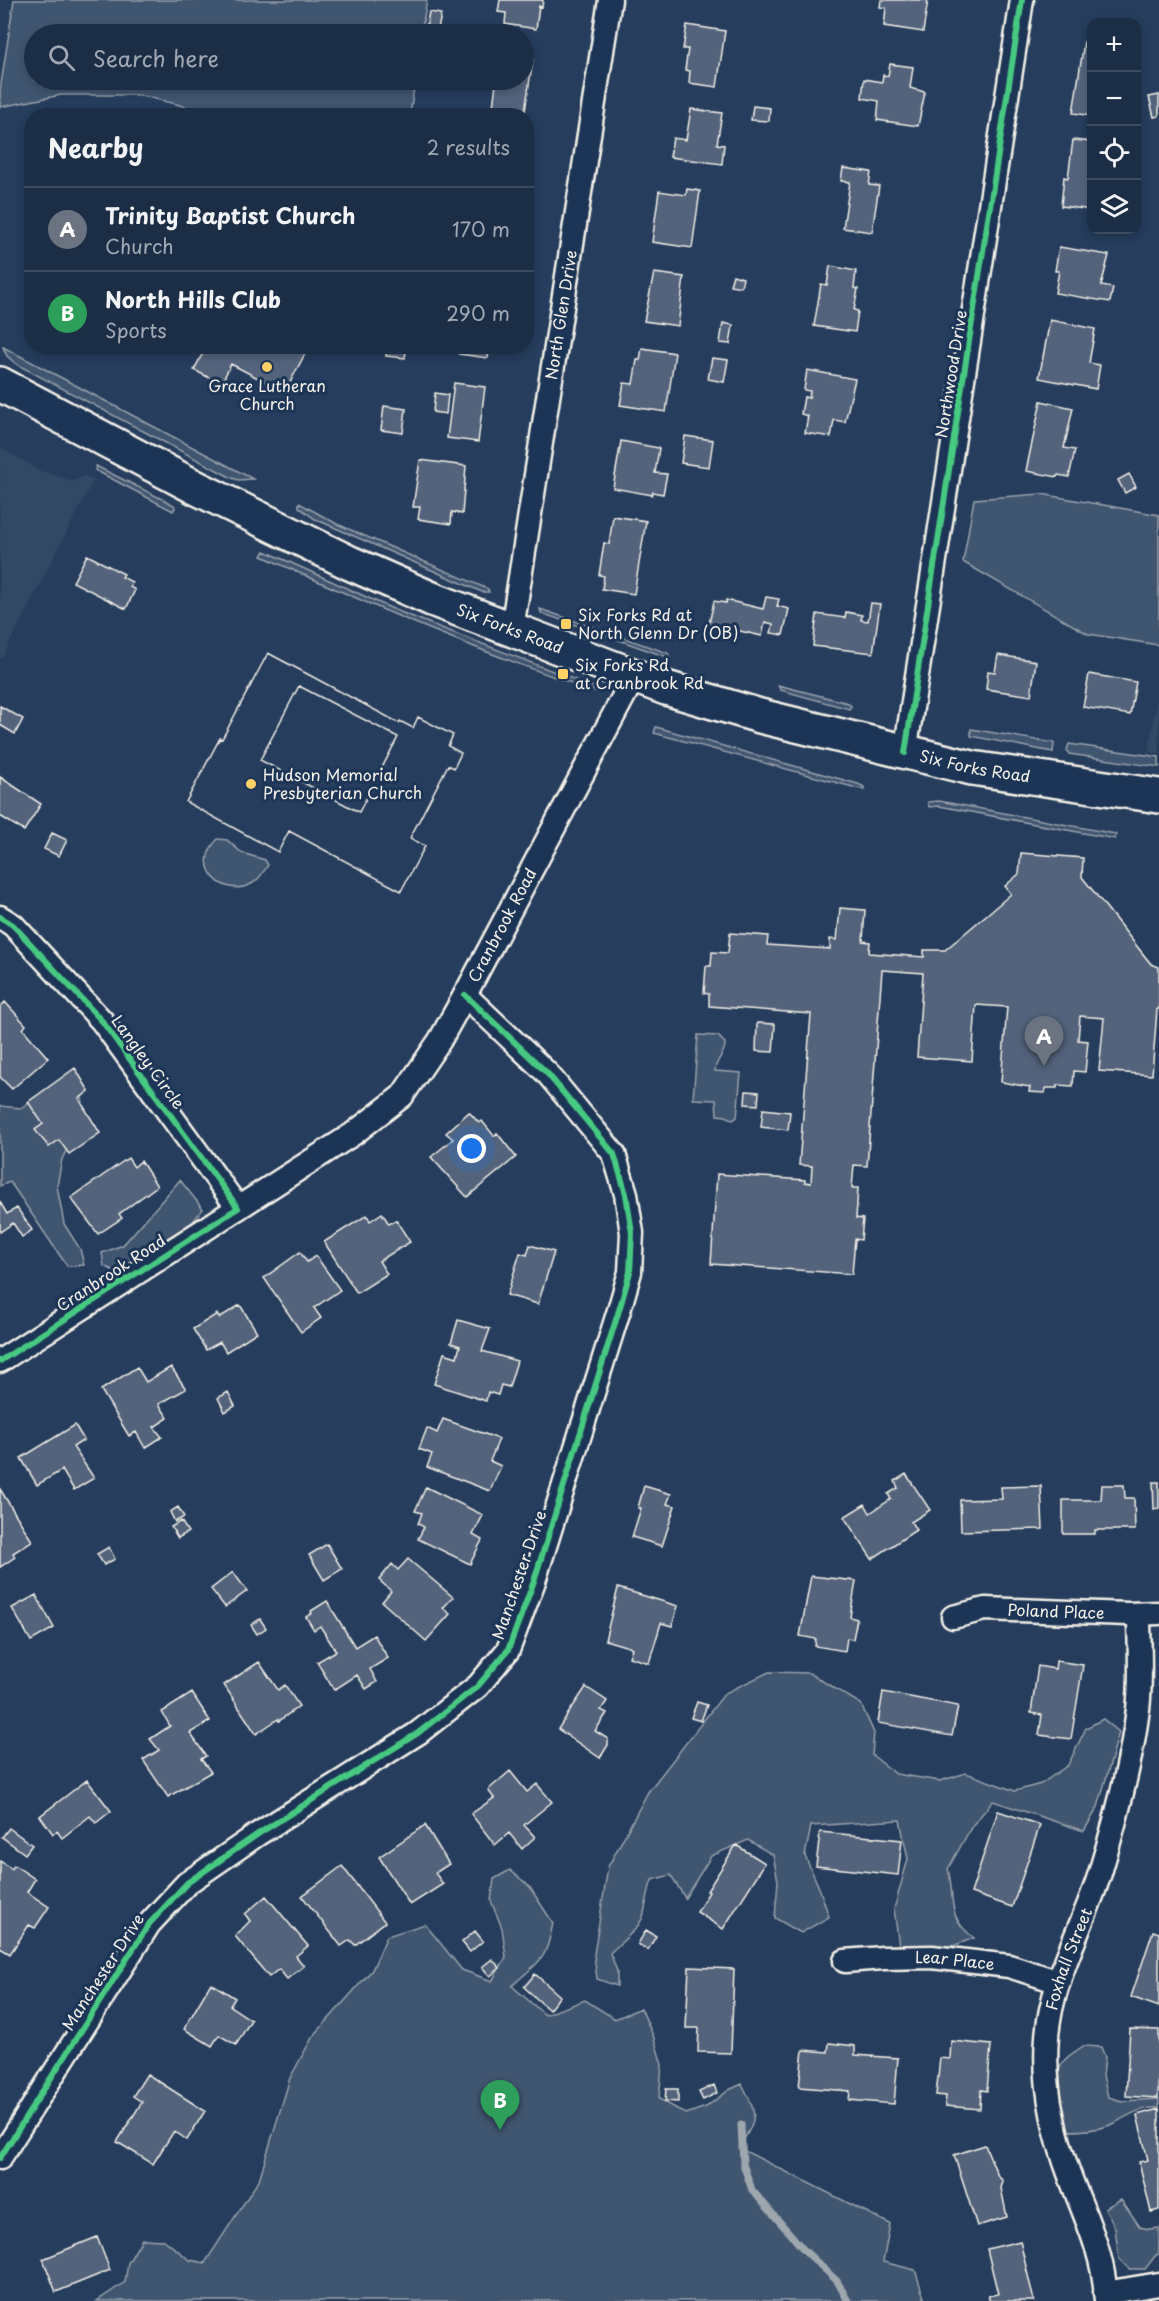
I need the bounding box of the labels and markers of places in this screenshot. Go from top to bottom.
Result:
marker: Grace Lutheran Church [260,360,274,374]
place label: Grace Lutheran Church [208,373,326,415]
place label: Six Forks Rd at North Glenn Dr (OB) [578,602,738,644]
marker: Six Forks Rd at North Glenn Dr (OB) [559,617,573,631]
place label: Six Forks Rd at Cranbrook Rd [575,652,704,694]
marker: Six Forks Rd at Cranbrook Rd [556,667,570,681]
place label: Hudson Memorial Presbyterian Church [263,762,422,804]
marker: Hudson Memorial Presbyterian Church [244,777,258,791]
pin: A [1024,1016,1064,1066]
pin: B [480,2080,520,2130]

